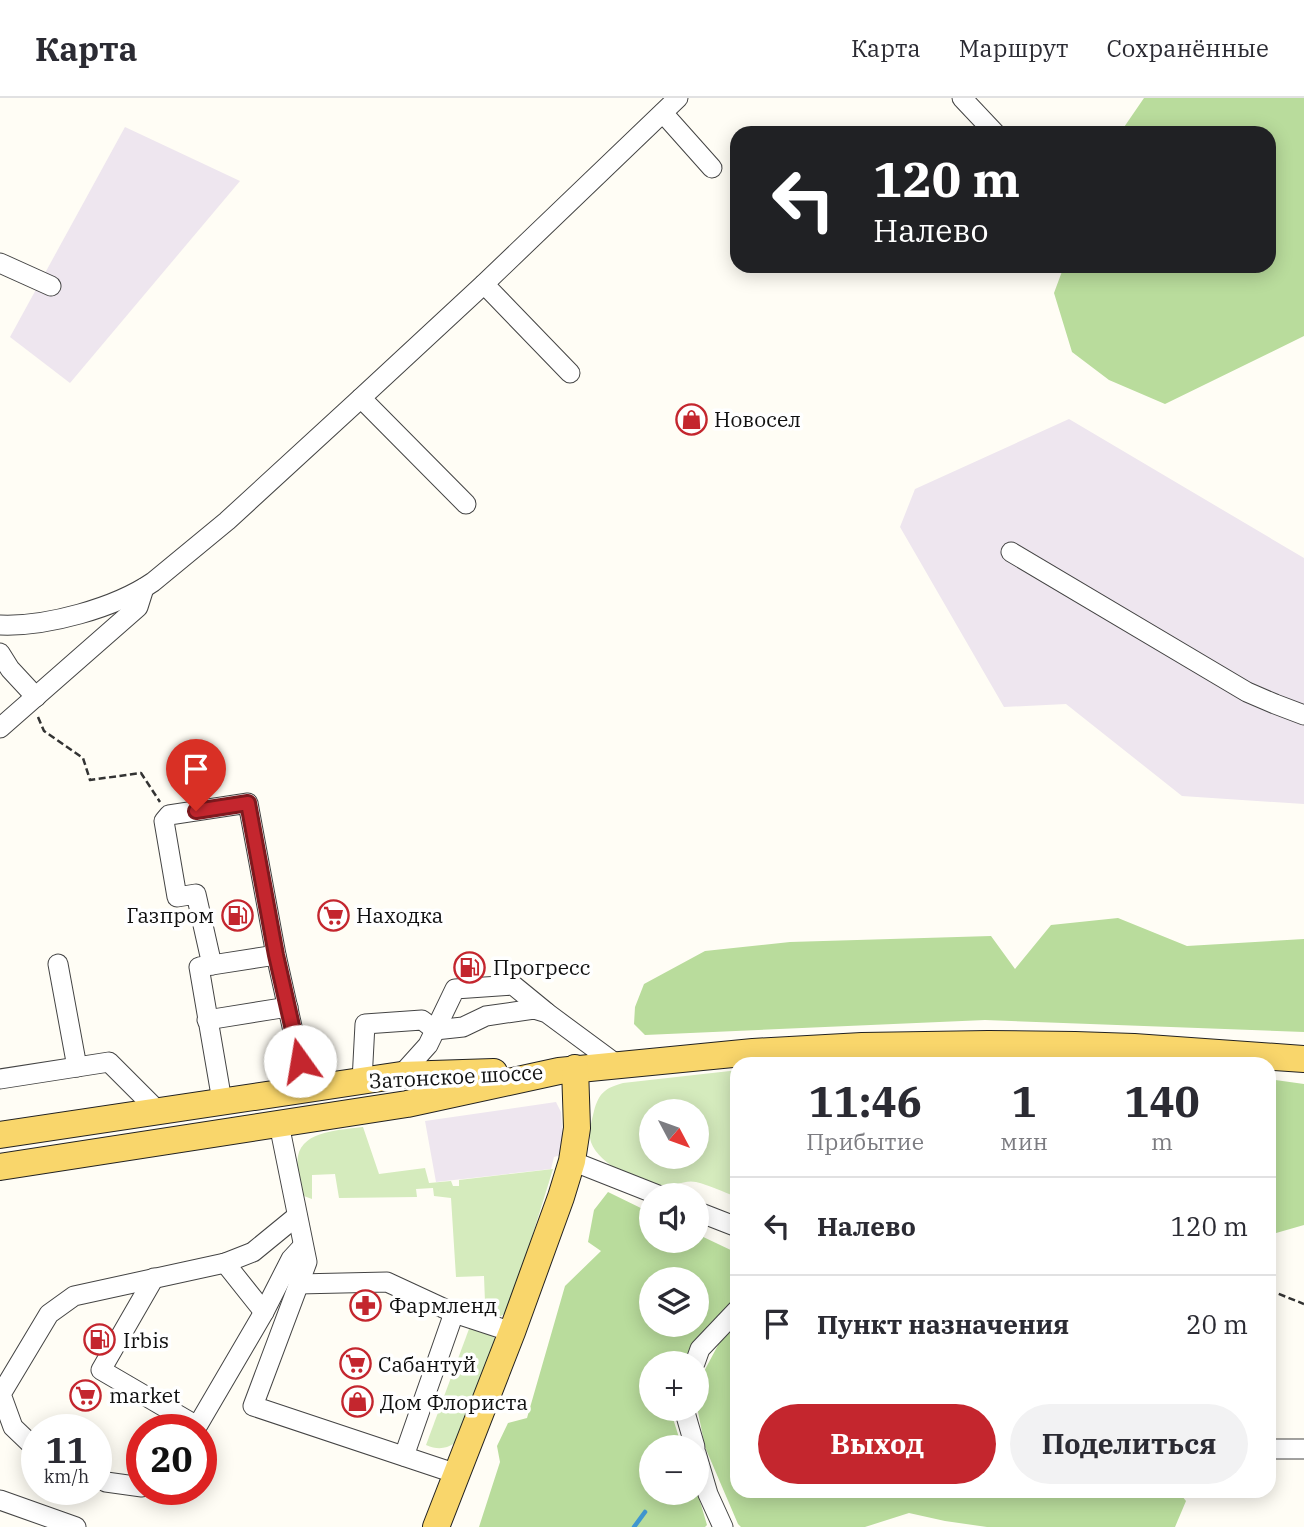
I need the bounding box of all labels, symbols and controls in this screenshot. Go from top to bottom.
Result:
text: Карта [35,27,138,70]
text: Карта [851,32,921,64]
text: Маршрут [959,32,1068,64]
text: Сохранённые [1106,32,1269,64]
text: 120 m [873,147,1020,210]
icon: left [758,154,849,245]
text: Налево [873,209,989,251]
shop icon: Новосел [674,402,708,436]
place label: Новосел [714,405,801,433]
pin [166,739,226,811]
icon: arrive [177,750,215,788]
fuel station icon: Газпром [220,898,254,932]
supermarket icon: Находка [316,898,350,932]
place label: Газпром [127,901,214,929]
place label: Находка [356,901,443,929]
fuel station icon: Прогресс [453,950,487,984]
place label: Прогресс [493,953,591,981]
position arrow [263,1024,337,1098]
street label: Затонское шоссе [368,1057,544,1095]
text: 11:46 [808,1074,922,1129]
text: 1 [1012,1074,1037,1129]
text: 140 [1124,1074,1200,1129]
north arrow [639,1099,709,1169]
map controls [639,1099,709,1505]
text: Прибытие [806,1126,924,1156]
text: мин [1000,1126,1048,1156]
text: m [1151,1126,1173,1156]
button: sound [639,1183,709,1253]
icon: left [758,1207,796,1245]
text: Налево [817,1209,916,1243]
text: 120 m [1170,1209,1248,1243]
button: layers [639,1267,709,1337]
pharmacy icon: Фармленд [349,1288,383,1322]
place label: Фармленд [389,1291,497,1319]
icon: arrive [758,1305,796,1343]
text: Пункт назначения [817,1307,1069,1341]
text: 20 m [1186,1307,1248,1341]
fuel station icon: Irbis [83,1323,117,1357]
place label: Irbis [123,1326,169,1354]
supermarket icon: Сабантуй [338,1347,372,1381]
place label: Сабантуй [378,1350,476,1378]
button: + [639,1351,709,1421]
supermarket icon: market [69,1378,103,1412]
place label: market [109,1381,180,1409]
shop icon: Дом Флориста [340,1385,374,1419]
place label: Дом Флориста [380,1388,528,1416]
button: Выход [758,1404,996,1484]
button: Поделиться [1010,1404,1248,1484]
speed limit sign: 20 [126,1414,217,1505]
text: 11 [45,1427,88,1473]
button: − [639,1435,709,1505]
text: km/h [44,1465,89,1488]

